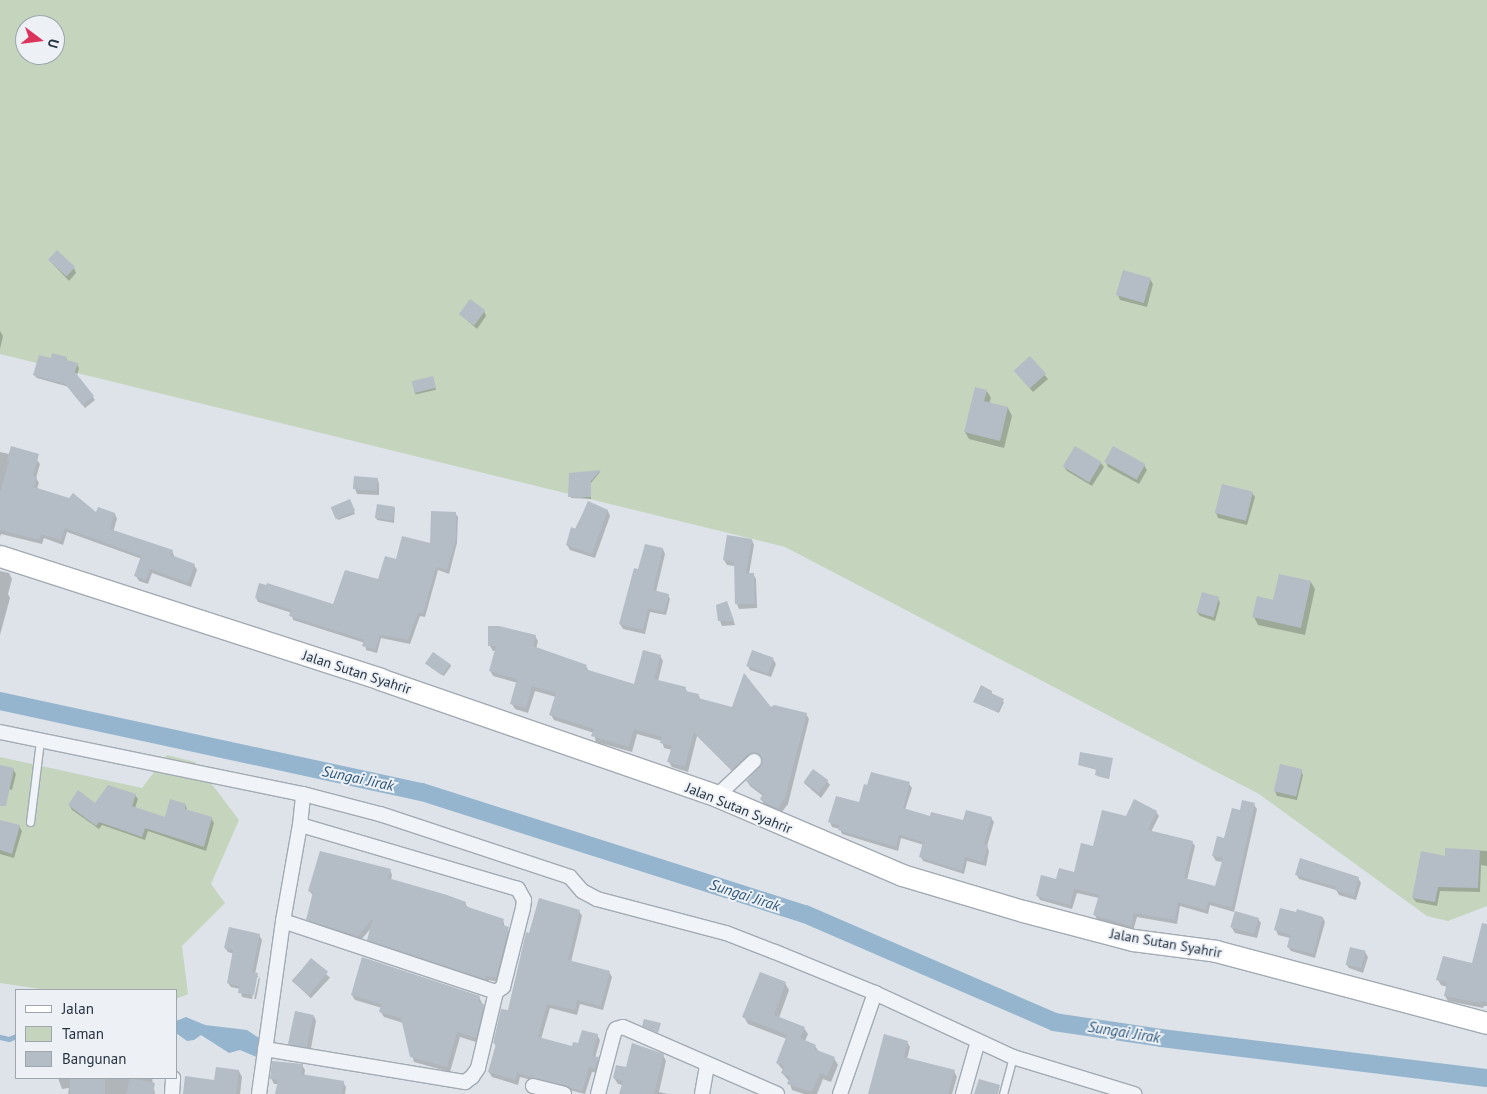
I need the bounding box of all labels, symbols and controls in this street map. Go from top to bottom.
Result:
north arrow [15,15,65,65]
text: U [44,37,63,50]
street label: Jalan Sutan Syahrir [301,646,413,698]
water label: Sungai Jirak [321,762,395,794]
street label: Jalan Sutan Syahrir [683,779,795,837]
water label: Sungai Jirak [708,875,782,915]
street label: Jalan Sutan Syahrir [1109,925,1223,961]
legend [15,989,178,1079]
text: Jalan [62,999,94,1018]
water label: Sungai Jirak [1087,1017,1161,1047]
text: Taman [62,1024,104,1043]
text: Bangunan [62,1049,126,1068]

